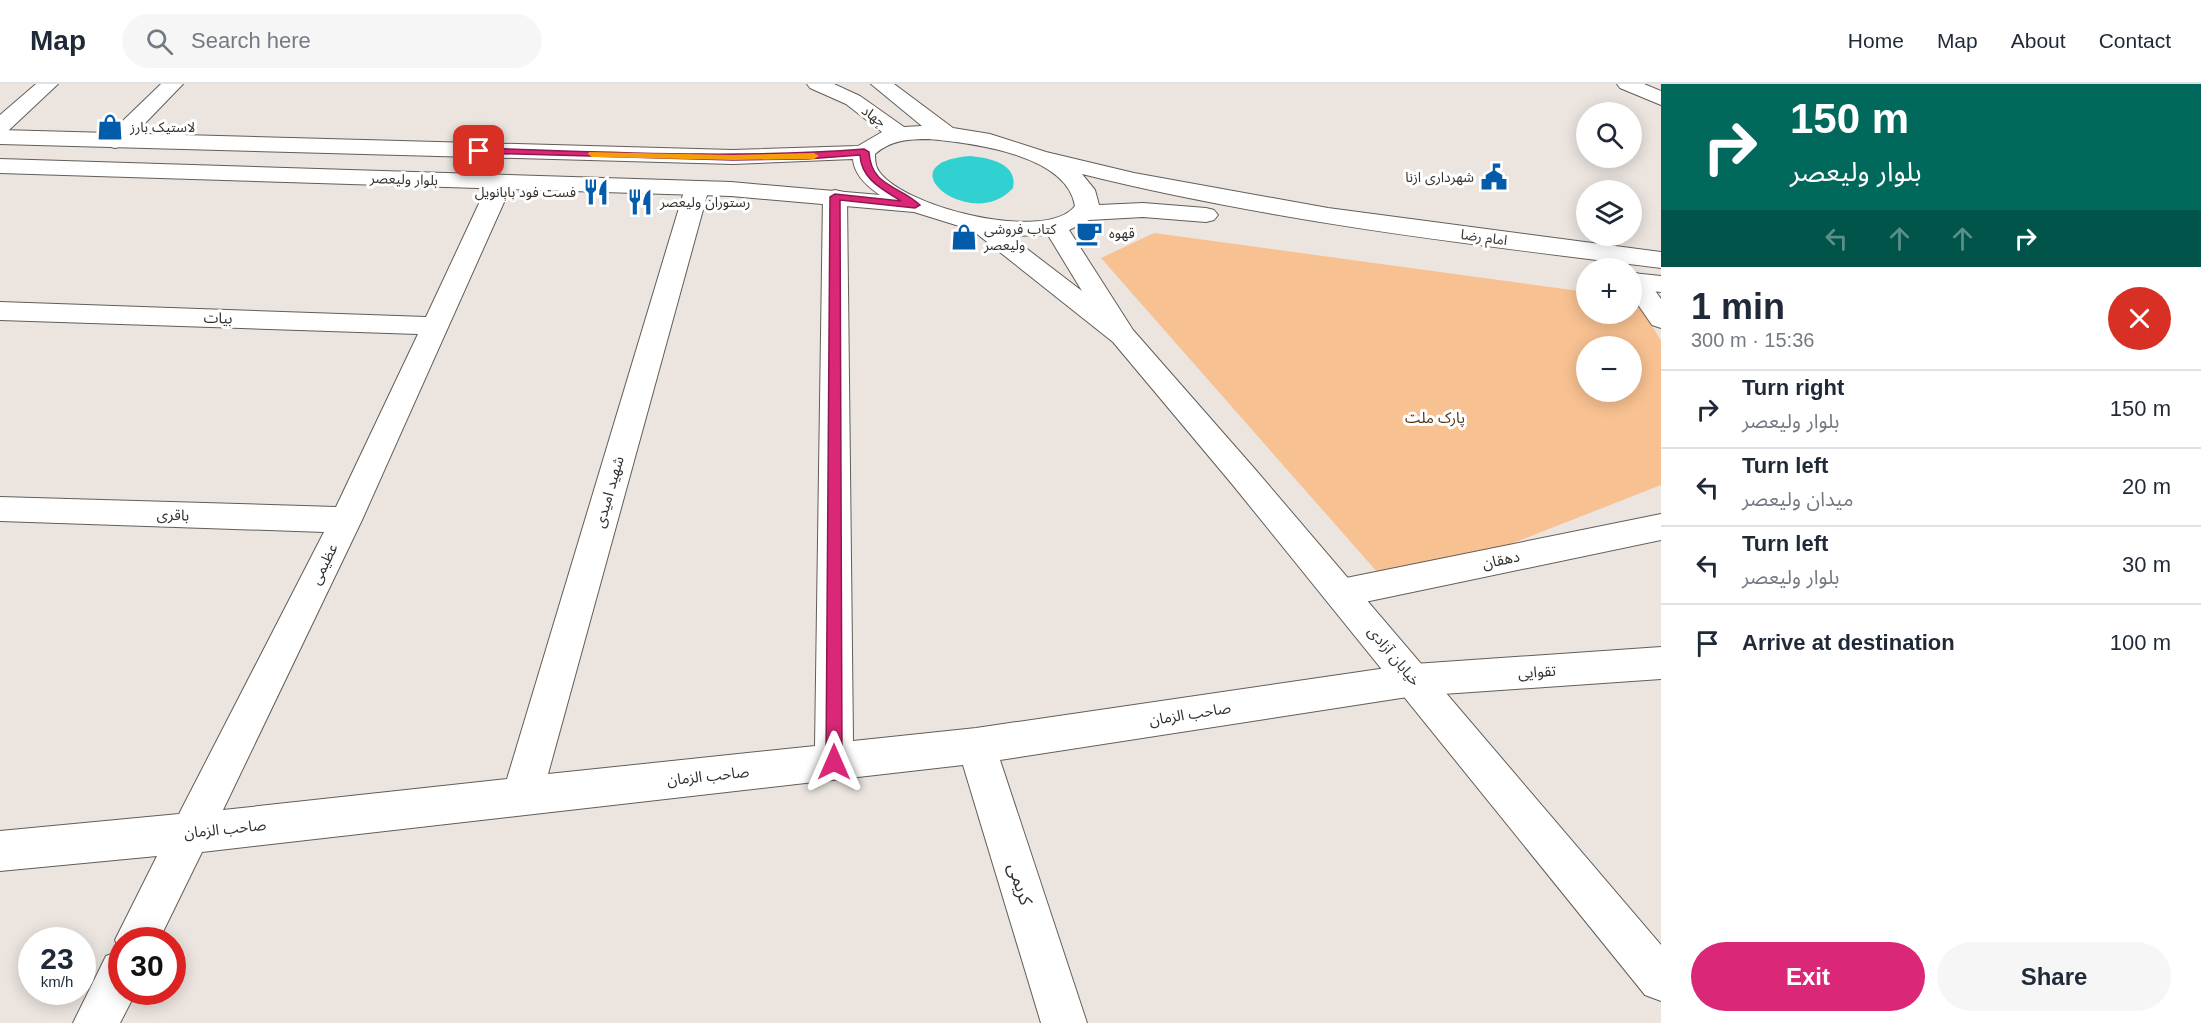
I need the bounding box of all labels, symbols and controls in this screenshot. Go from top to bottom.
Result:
search box [122,14,542,68]
text: Map [30,25,86,56]
icon: search [143,25,176,58]
text: Search here [191,28,311,53]
text: Home [1848,29,1904,52]
text: Map [1937,29,1978,52]
text: About [2011,29,2066,52]
text: Contact [2099,29,2171,52]
text: 150 m [1790,95,1909,142]
street label: جهاد [858,102,889,131]
map controls [1576,102,1642,402]
button: search [1576,102,1642,168]
icon: right [1691,108,1769,186]
shop icon: لاستیک بارز [95,112,125,142]
place label: لاستیک بارز [129,119,195,136]
pin [453,125,504,176]
icon: arrive [462,134,495,167]
text: بلوار ولیعصر [1790,157,1922,187]
public building icon: شهرداری ازنا [1479,162,1509,192]
place label: شهرداری ازنا [1405,169,1474,186]
street label: بلوار ولیعصر [369,170,439,189]
restaurant icon: فست فود بابانویل [581,177,611,207]
button: layers [1576,180,1642,246]
place label: فست فود بابانویل [475,184,576,201]
restaurant icon: رستوران ولیعصر [625,187,655,217]
place label: رستوران ولیعصر [659,194,750,211]
cafe icon: قهوه [1074,218,1104,248]
place label: کتاب فروشی ولیعصر [983,221,1056,254]
shop icon: کتاب فروشی ولیعصر [949,222,979,252]
icon: left [1820,222,1853,255]
icon: ahead [1883,222,1916,255]
icon: ahead [1946,222,1979,255]
icon: right [2009,222,2042,255]
place label: قهوه [1109,225,1135,242]
street label: امام رضا [1459,226,1508,251]
button: + [1576,258,1642,324]
text: 1 min [1691,286,1785,327]
button: close [2108,287,2171,350]
street label: بیات [203,309,233,327]
text: 300 m · 15:36 [1691,329,1814,351]
button: − [1576,336,1642,402]
text: Turn right [1742,375,1844,400]
icon: right [1691,393,1724,426]
text: 150 m [2110,396,2171,421]
park label: پارک ملت [1405,409,1465,428]
text: بلوار ولیعصر [1742,410,1839,432]
text: Turn left [1742,453,1828,478]
street label: شهید امیدی [590,454,628,530]
icon: left [1691,471,1724,504]
text: 20 m [2122,474,2171,499]
text: میدان ولیعصر [1742,488,1854,510]
street label: باقری [156,505,190,525]
text: Turn left [1742,531,1828,556]
street label: عظیمی [306,540,342,588]
street label: دهقان [1481,547,1521,573]
icon: left [1691,549,1724,582]
text: 30 m [2122,552,2171,577]
text: بلوار ولیعصر [1742,566,1839,588]
street label: خیابان آزادی [1364,622,1424,690]
icon: arrive [1691,627,1724,660]
text: Arrive at destination [1742,630,1955,655]
text: 100 m [2110,630,2171,655]
street label: تقوایی [1517,662,1557,682]
street label: صاحب الزمان [1148,699,1232,729]
position arrow [802,730,866,794]
street label: صاحب الزمان [666,763,750,789]
street label: صاحب الزمان [183,816,267,842]
street label: کریمی [1003,860,1036,908]
speed limit sign: 30 [108,927,186,1005]
text: 23 [40,942,74,975]
button: Exit [1691,942,1925,1011]
button: Share [1937,942,2171,1011]
text: km/h [41,973,73,990]

